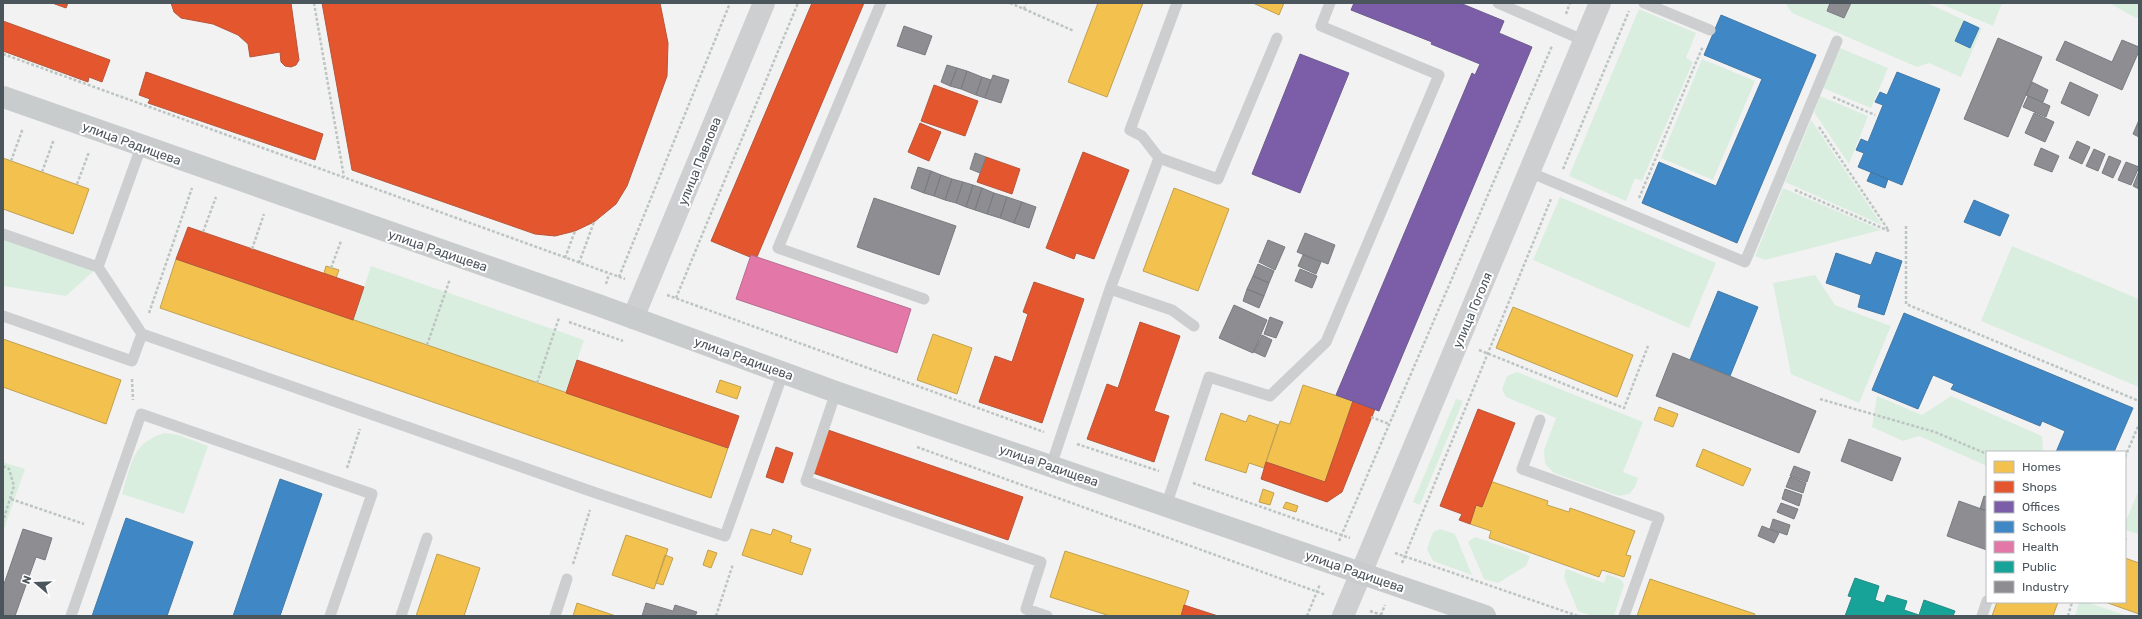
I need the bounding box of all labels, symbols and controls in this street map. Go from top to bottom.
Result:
street label: улица Павлова [675,115,724,207]
street label: улица Радищева [80,119,183,168]
street label: улица Радищева [386,226,490,275]
street label: улица Гоголя [1450,270,1495,350]
street label: улица Радищева [692,334,795,383]
street label: улица Радищева [997,441,1101,490]
legend [1986,451,2126,603]
text: Homes [2022,460,2061,474]
text: Shops [2022,480,2057,494]
text: Offices [2022,500,2060,514]
text: Schools [2022,520,2066,534]
text: Health [2022,540,2059,554]
street label: улица Радищева [1303,547,1407,596]
text: Public [2022,560,2057,574]
north arrow [16,563,56,603]
text: N [20,574,34,586]
text: Industry [2022,580,2069,594]

